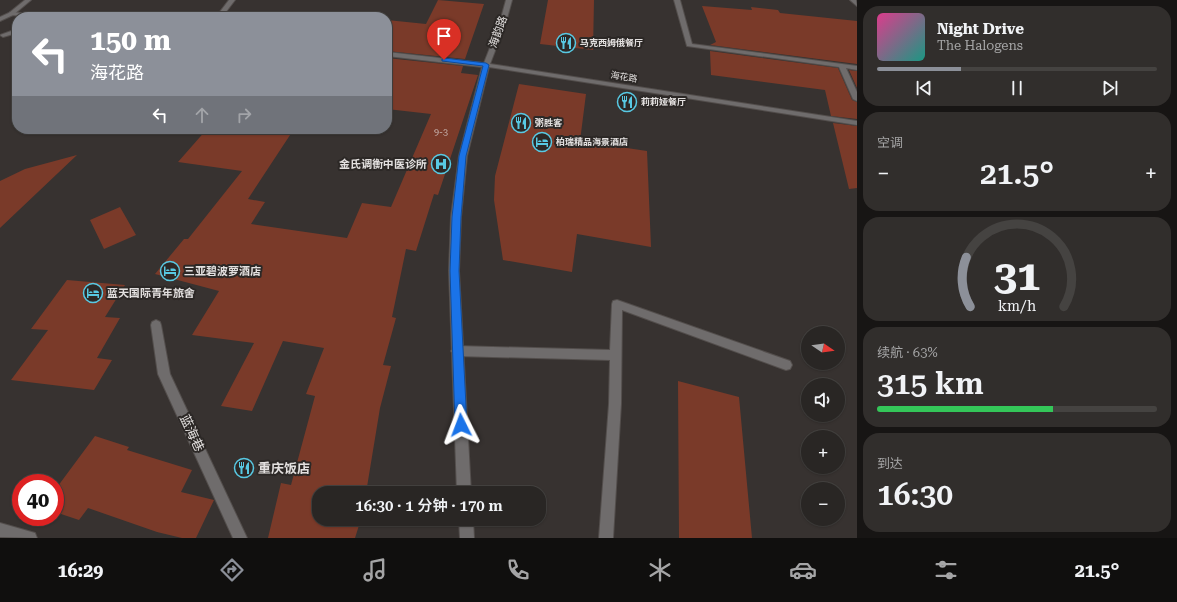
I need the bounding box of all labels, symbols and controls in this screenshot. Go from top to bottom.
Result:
street label: 海韵路 [486,14,510,50]
pin [427,19,461,60]
text: Night Drive [937,20,1024,38]
text: 150 m [90,24,171,57]
icon: arrive [433,25,455,47]
icon: left [24,28,76,80]
restaurant icon: 马克西姆俄餐厅 [555,32,577,54]
place label: 马克西姆俄餐厅 [580,37,643,48]
text: The Halogens [937,38,1023,53]
text: 海花路 [90,62,144,83]
street label: 海花路 [610,70,638,84]
icon: previous [913,77,935,99]
icon: pause [1006,77,1028,99]
icon: next [1099,77,1121,99]
restaurant icon: 莉莉娅餐厅 [616,91,638,113]
place label: 莉莉娅餐厅 [641,96,686,107]
icon: left [149,104,171,126]
icon: ahead [191,104,213,126]
icon: right [233,104,255,126]
restaurant icon: 粥胜客 [510,112,532,134]
place label: 粥胜客 [535,118,562,128]
house number: 9-3 [434,127,448,137]
hotel icon: 柏瑞精品海景酒店 [531,131,553,153]
text: 空调 [877,135,903,150]
place label: 柏瑞精品海景酒店 [555,136,628,147]
hospital icon: 金氏调衡中医诊所 [430,153,452,175]
text: 21.5° [980,156,1054,191]
place label: 金氏调衡中医诊所 [339,158,427,171]
text: − [877,161,889,186]
text: + [1145,161,1157,186]
text: 31 [994,251,1040,300]
hotel icon: 三亚碧波萝酒店 [159,260,181,282]
place label: 三亚碧波萝酒店 [184,265,261,278]
hotel icon: 蓝天国际青年旅舍 [82,282,104,304]
place label: 蓝天国际青年旅舍 [107,287,195,300]
text: km/h [998,298,1036,314]
north arrow [801,326,845,370]
map controls [801,326,845,526]
text: 续航 · 63% [877,345,938,360]
text: 315 km [877,366,984,401]
button: sound [801,378,845,422]
position arrow [440,404,482,446]
street label: 蓝海巷 [177,412,207,454]
button: + [801,430,845,474]
text: 到达 [877,456,903,471]
restaurant icon: 重庆饭店 [233,457,255,479]
place label: 重庆饭店 [258,461,310,476]
speed limit sign: 40 [12,474,64,526]
text: 16:30 [877,477,953,512]
button: − [801,482,845,526]
text: 16:30 · 1 分钟 · 170 m [355,497,503,515]
icon: directions [218,556,246,584]
icon: music [361,556,389,584]
icon: phone [504,556,532,584]
icon: climate [646,556,674,584]
icon: car [789,556,817,584]
icon: filters [932,556,960,584]
text: 16:29 [57,560,103,581]
text: 21.5° [1075,560,1120,581]

